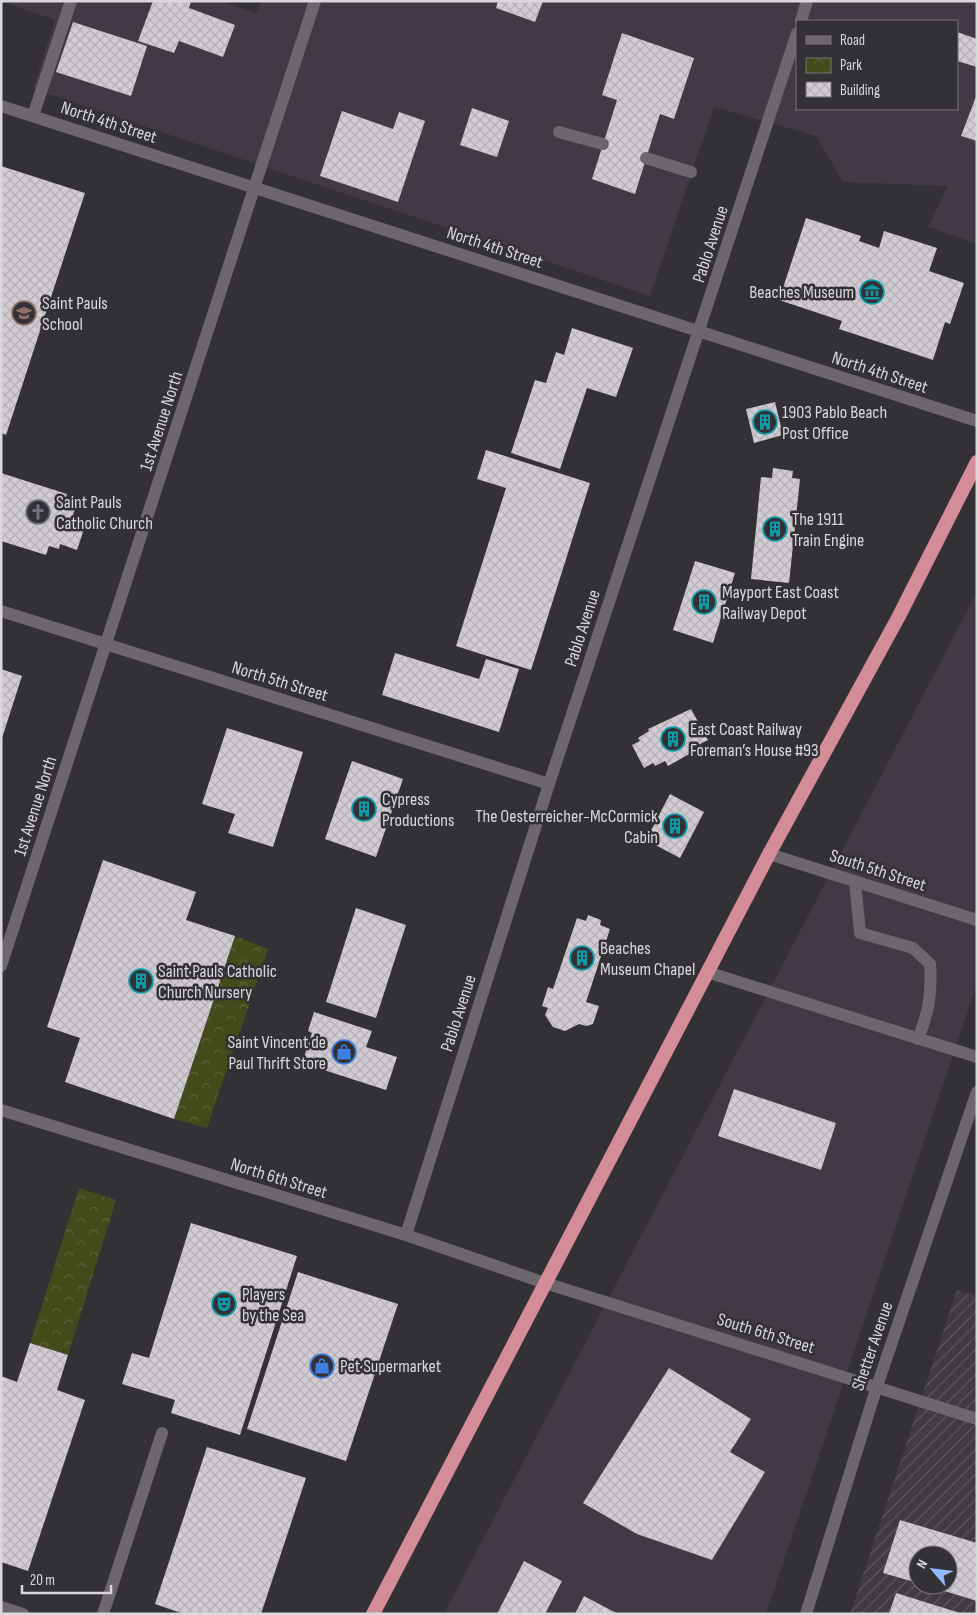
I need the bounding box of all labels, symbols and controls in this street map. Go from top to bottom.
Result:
legend [796,20,958,110]
text: Road [840,31,865,50]
text: Park [840,56,862,75]
text: Building [840,81,880,100]
street label: North 4th Street [58,97,160,148]
street label: Pablo Avenue [688,203,733,285]
street label: North 4th Street [444,222,546,273]
museum icon: Beaches Museum [859,279,885,305]
place label: Beaches Museum [749,282,854,303]
place label: Saint Pauls School [42,293,108,335]
school or university icon: Saint Pauls School [11,300,37,326]
street label: North 4th Street [829,347,931,398]
street label: 1st Avenue North [136,369,187,473]
place label: 1903 Pablo Beach Post Office [782,402,887,444]
building icon: 1903 Pablo Beach Post Office [752,409,778,435]
place label: Saint Pauls Catholic Church [56,492,153,534]
church icon: Saint Pauls Catholic Church [25,499,51,525]
place label: The 1911 Train Engine [792,509,864,551]
building icon: The 1911 Train Engine [762,516,788,542]
place label: Mayport East Coast Railway Depot [722,582,839,624]
street label: Pablo Avenue [560,587,605,669]
building icon: Mayport East Coast Railway Depot [691,589,717,615]
street label: North 5th Street [229,657,331,706]
place label: East Coast Railway Foreman’s House #93 [690,719,819,761]
building icon: East Coast Railway Foreman’s House #93 [660,726,686,752]
street label: 1st Avenue North [10,754,61,858]
place label: Cypress Productions [382,789,455,831]
building icon: Cypress Productions [351,796,377,822]
place label: The Oesterreicher-McCormick Cabin [475,806,658,848]
building icon: The Oesterreicher-McCormick Cabin [662,813,688,839]
street label: South 5th Street [827,845,929,896]
place label: Beaches Museum Chapel [600,938,695,980]
building icon: Beaches Museum Chapel [569,945,595,971]
place label: Saint Pauls Catholic Church Nursery [158,961,277,1003]
building icon: Saint Pauls Catholic Church Nursery [128,968,154,994]
street label: Pablo Avenue [436,972,481,1054]
place label: Saint Vincent de Paul Thrift Store [227,1032,326,1074]
shop icon: Saint Vincent de Paul Thrift Store [331,1039,357,1065]
street label: North 6th Street [228,1154,330,1203]
place label: Players by the Sea [242,1284,304,1326]
theatre icon: Players by the Sea [211,1291,237,1317]
street label: Shetter Avenue [847,1299,897,1393]
street label: South 6th Street [715,1309,818,1358]
shop icon: Pet Supermarket [309,1353,335,1379]
place label: Pet Supermarket [340,1356,442,1377]
north arrow [908,1545,958,1595]
text: N [913,1557,931,1571]
scale bar [22,1562,111,1594]
text: 20 m [30,1571,55,1590]

